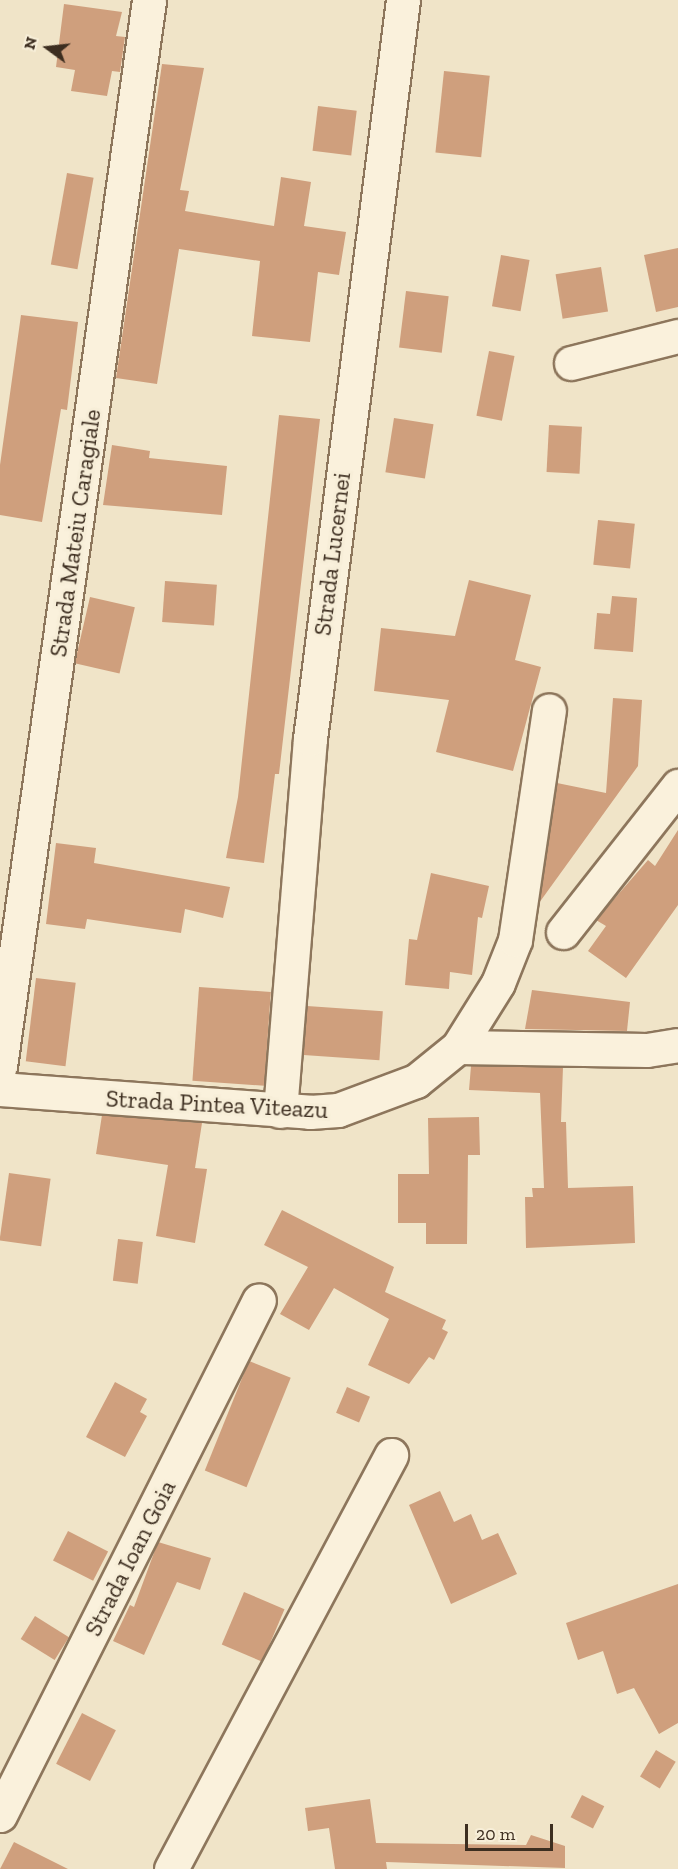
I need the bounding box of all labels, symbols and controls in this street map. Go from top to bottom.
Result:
north arrow [18,18,78,78]
text: N [19,35,41,52]
street label: Strada Mateiu Caragiale [43,407,107,659]
street label: Strada Lucernei [308,471,356,637]
street label: Strada Pintea Viteazu [105,1084,329,1124]
street label: Strada Ioan Goia [78,1475,182,1641]
scale bar [468,1812,556,1850]
text: 20 m [476,1823,515,1845]

